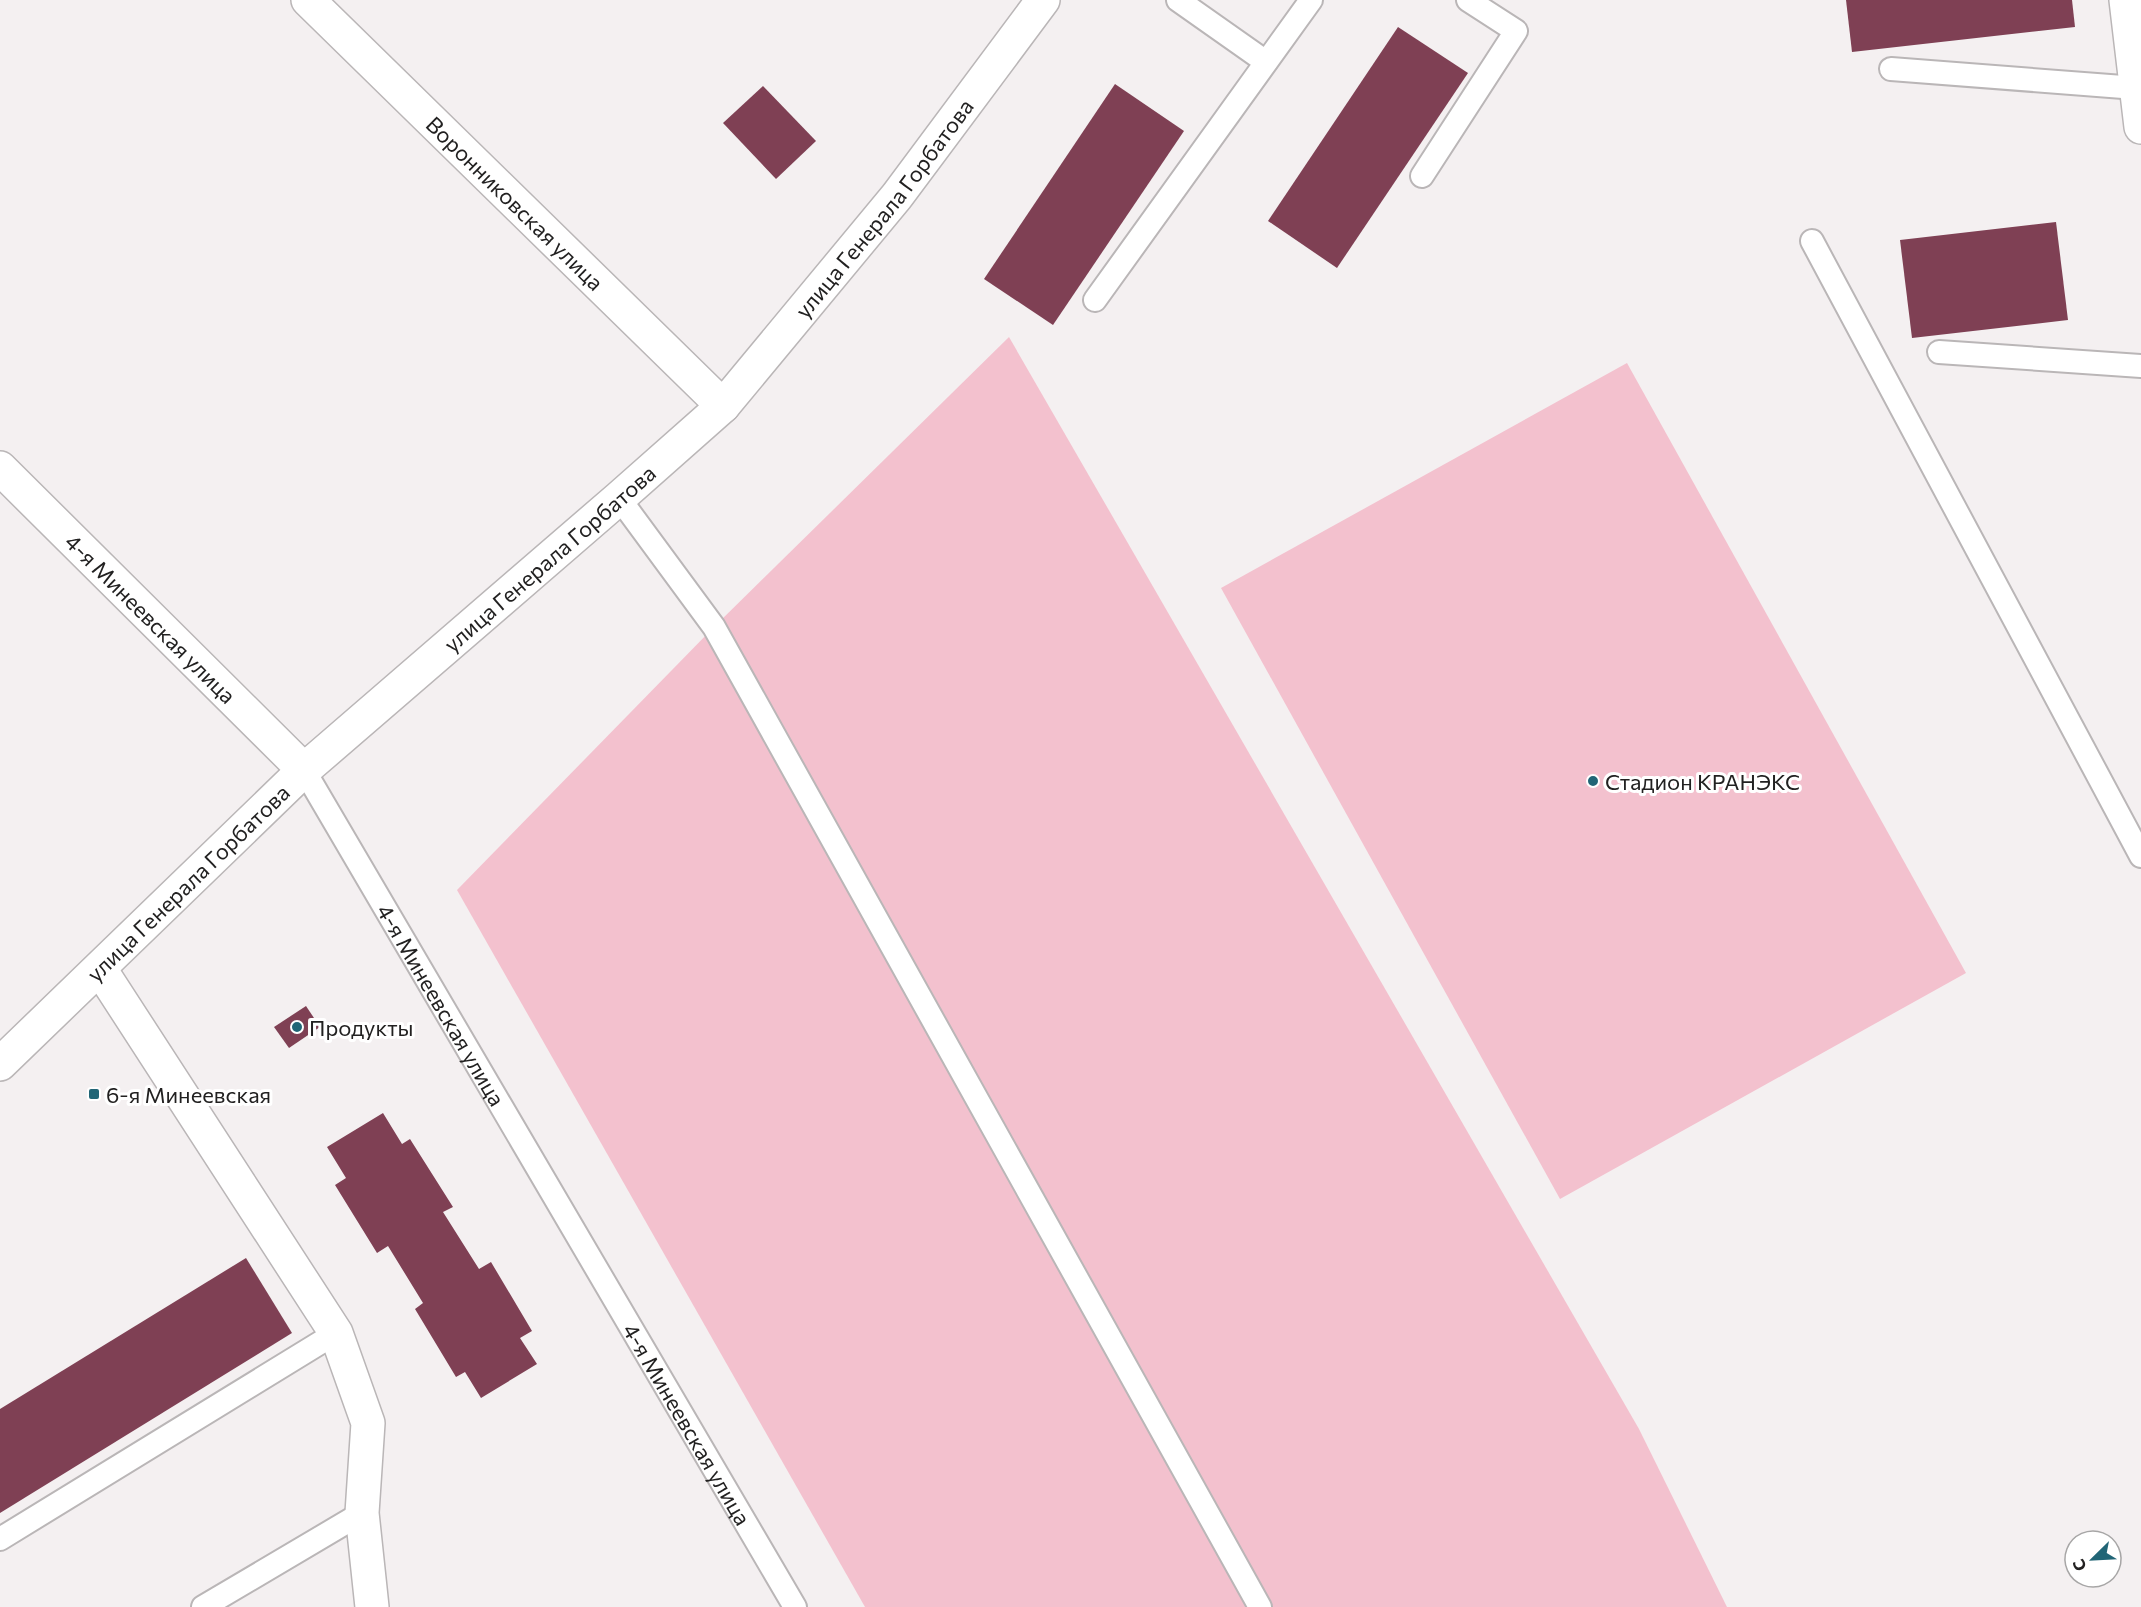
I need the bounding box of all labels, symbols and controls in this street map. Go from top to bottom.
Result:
street label: улица Генерала Горбатова [789,93,978,323]
street label: Воронниковская улица [421,110,610,295]
street label: улица Генерала Горбатова [438,459,661,657]
street label: 4-я Минеевская улица [60,528,242,709]
place label: Стадион КРАНЭКС [1605,768,1800,795]
marker: Стадион КРАНЭКС [1586,774,1600,788]
street label: улица Генерала Горбатова [81,778,295,987]
street label: 4-я Минеевская улица [372,899,511,1110]
place label: Продукты [309,1014,413,1041]
marker: Продукты [290,1020,304,1034]
place label: 6-я Минеевская [106,1081,271,1108]
marker: 6-я Минеевская [87,1087,101,1101]
street label: 4-я Минеевская улица [618,1318,757,1530]
north arrow [2063,1529,2123,1589]
text: С [2068,1556,2090,1574]

